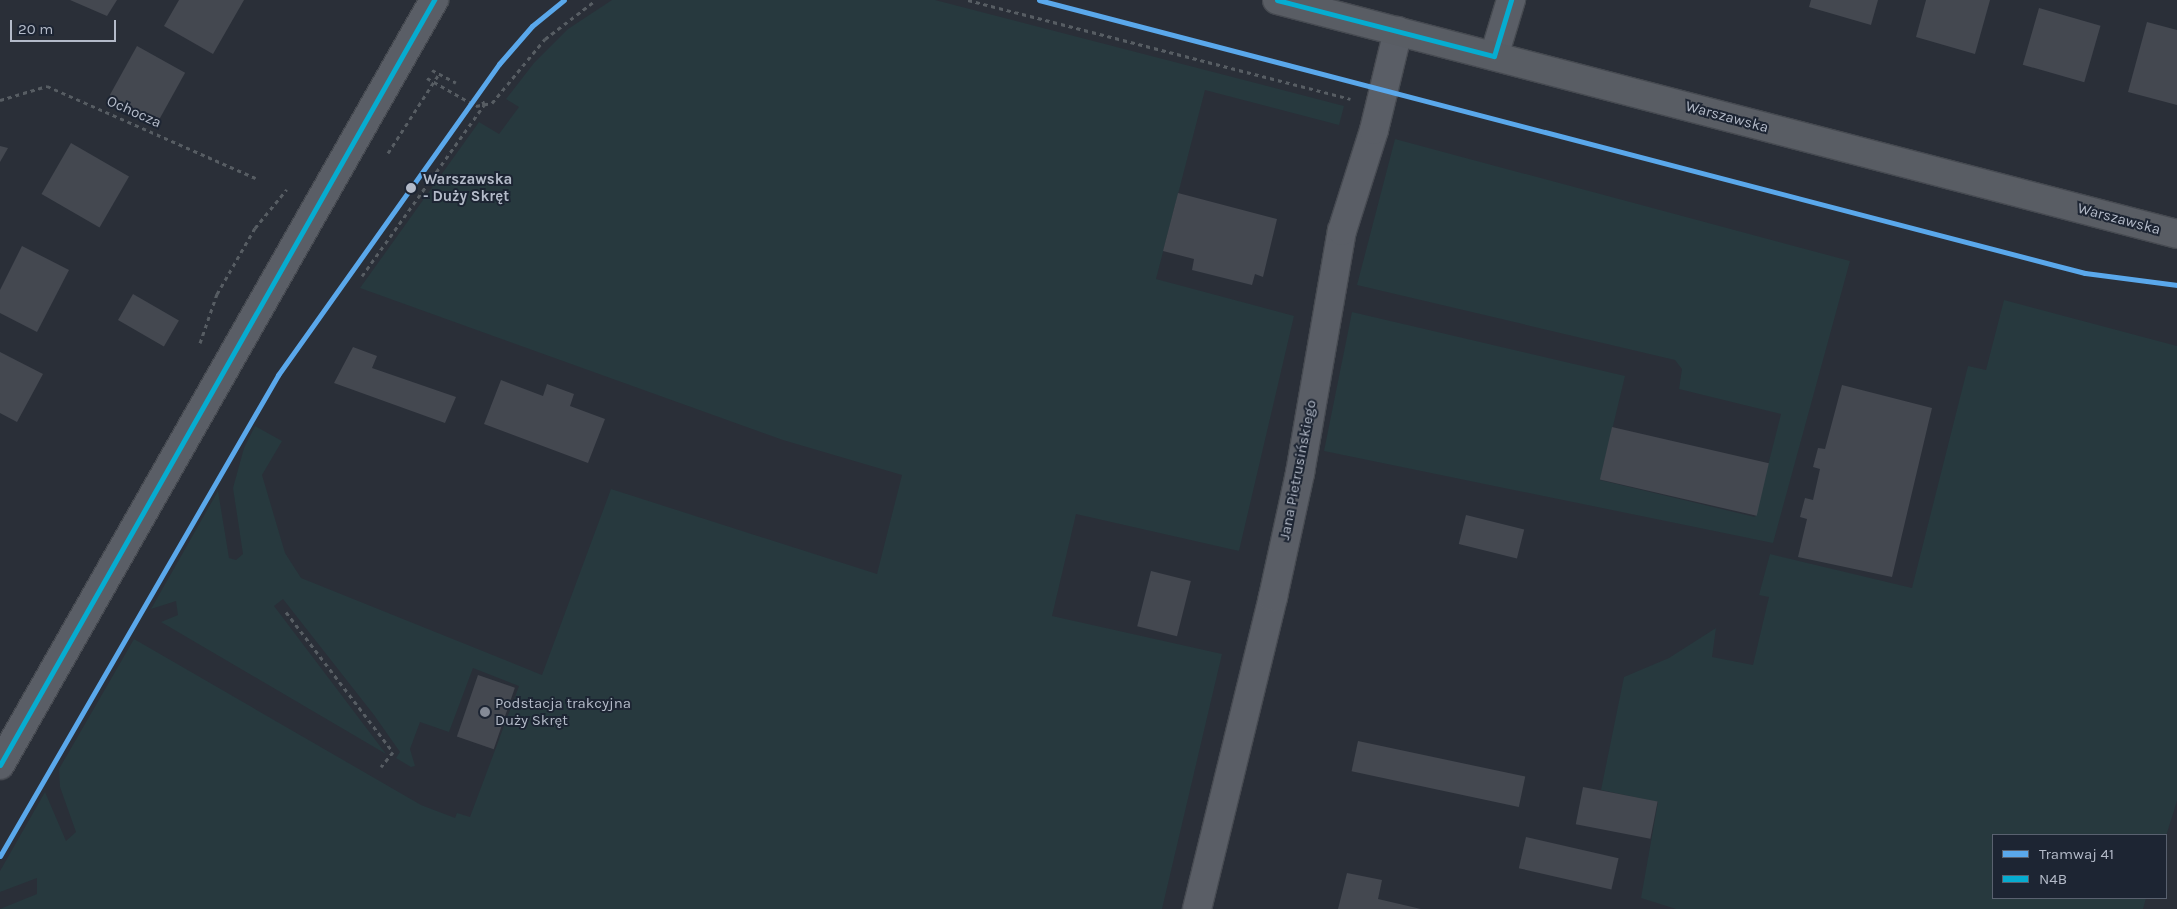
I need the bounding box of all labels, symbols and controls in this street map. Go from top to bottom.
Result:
scale bar [12,10,119,42]
text: 20 m [18,20,53,38]
street label: Ochocza [104,92,164,132]
street label: Warszawska [1683,97,1771,137]
place label: Warszawska - Duży Skręt [423,170,512,205]
marker: Warszawska - Duży Skręt [403,180,419,196]
street label: Warszawska [2075,199,2163,239]
street label: Jana Pietrusińskiego [1276,398,1320,542]
place label: Podstacja trakcyjna Duży Skręt [495,694,631,729]
marker: Podstacja trakcyjna Duży Skręt [479,706,491,718]
legend [1992,834,2167,899]
text: Tramwaj 41 [2039,845,2114,863]
text: N4B [2039,870,2067,888]

